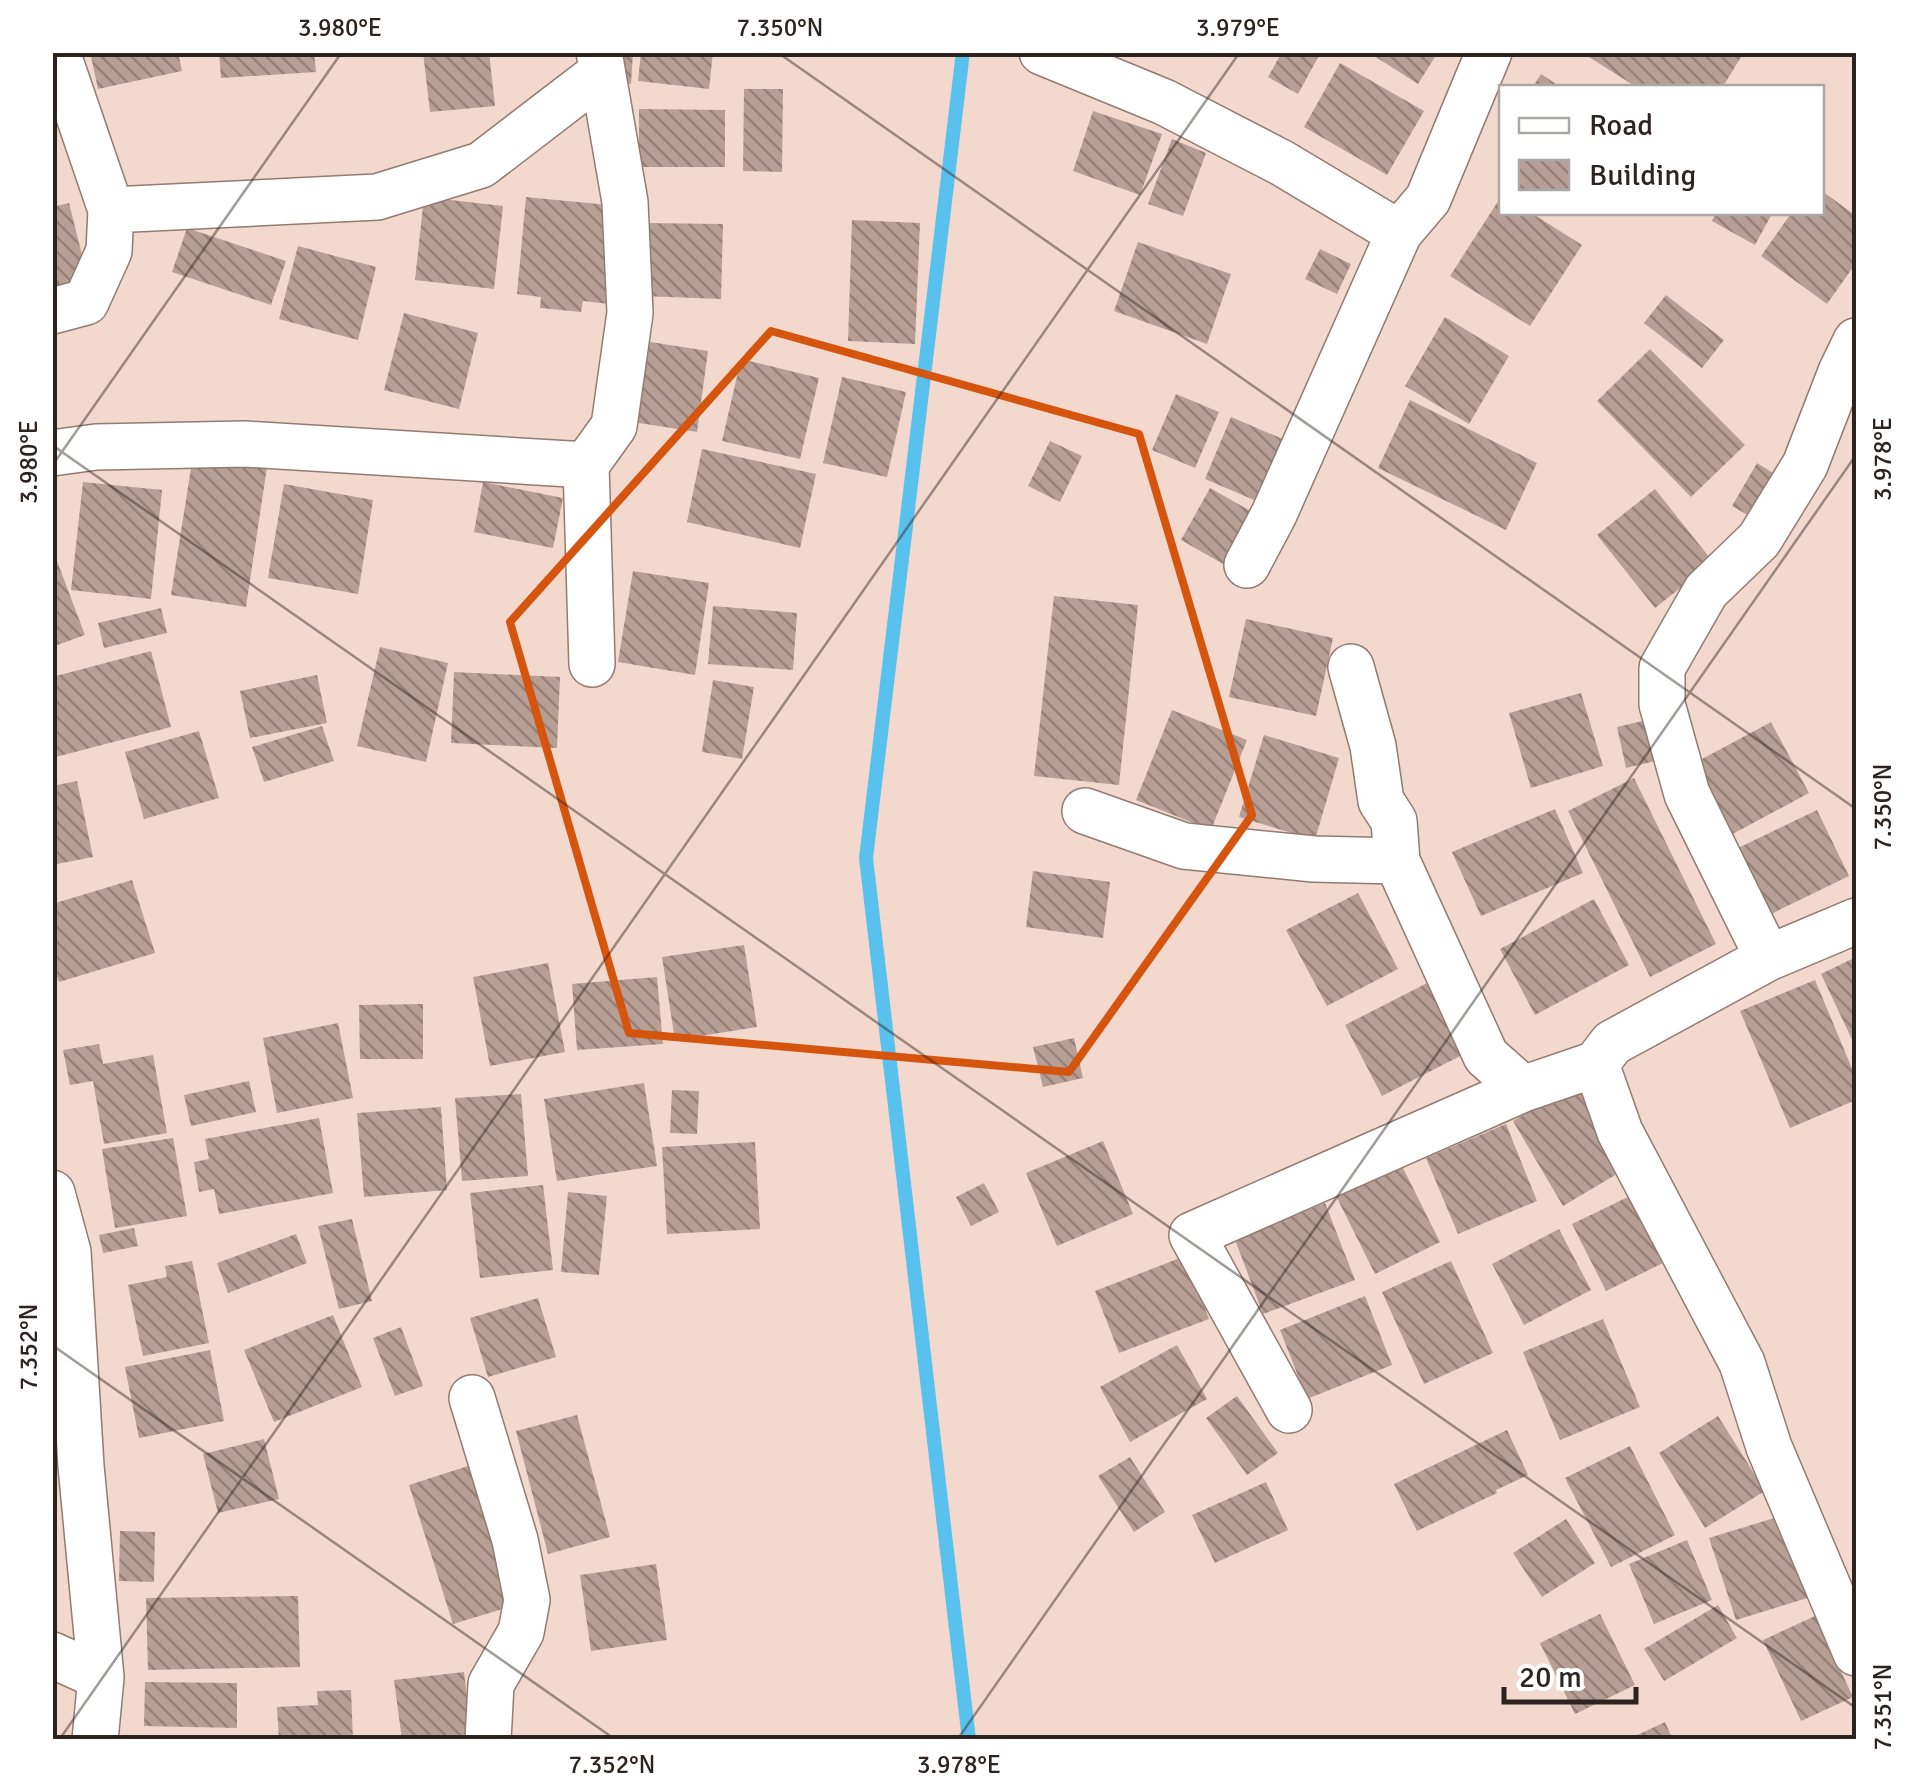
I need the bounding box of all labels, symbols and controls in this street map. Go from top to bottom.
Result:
text: 3.980°E [298,12,382,43]
text: 7.350°N [737,12,823,43]
text: 3.979°E [1196,12,1280,43]
legend [1499,85,1824,215]
text: Road [1589,107,1653,144]
text: Building [1589,157,1696,194]
text: 3.978°E [1867,417,1898,501]
text: 3.980°E [13,420,44,504]
text: 7.350°N [1867,764,1898,850]
text: 7.352°N [13,1304,44,1390]
scale bar [1504,1642,1636,1704]
text: 20 m [1519,1659,1582,1696]
text: 7.351°N [1867,1664,1898,1750]
text: 7.352°N [569,1749,655,1780]
text: 3.978°E [917,1749,1001,1780]

